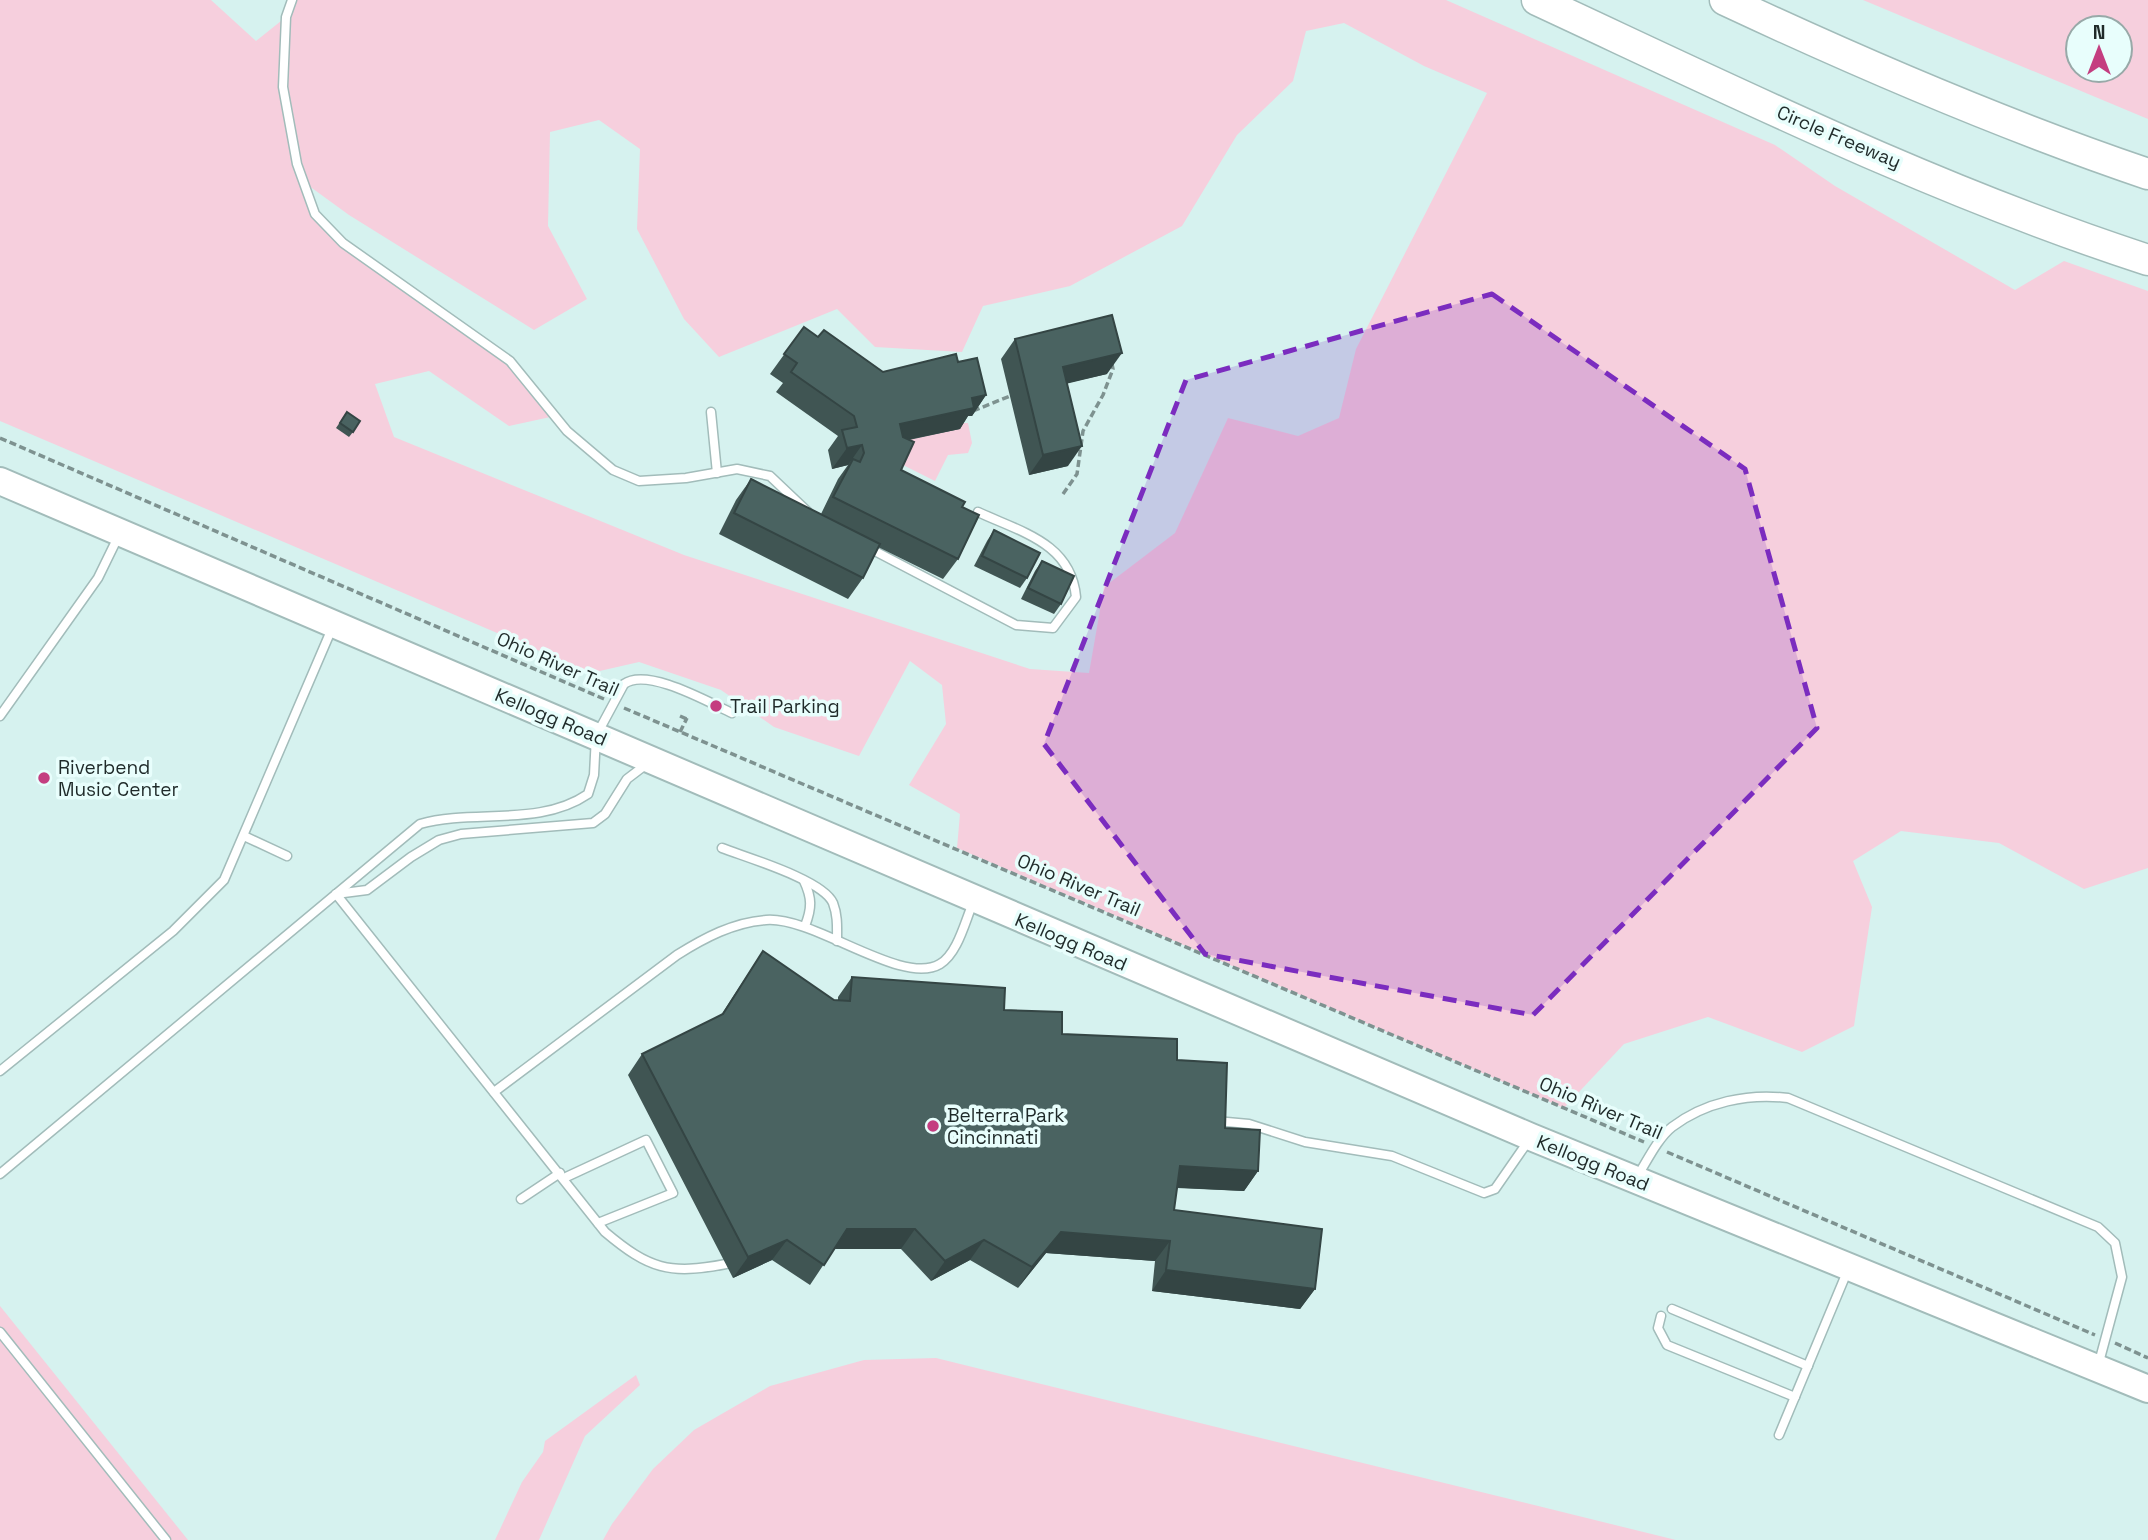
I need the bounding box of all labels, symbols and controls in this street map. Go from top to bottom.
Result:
north arrow [2064,14,2134,84]
text: N [2093,20,2105,45]
street label: Circle Freeway [1773,100,1905,174]
street label: Ohio River Trail [493,626,623,702]
street label: Kellogg Road [491,682,611,752]
place label: Trail Parking [730,694,840,719]
marker: Trail Parking [708,698,724,714]
place label: Riverbend Music Center [58,755,179,802]
marker: Riverbend Music Center [36,770,52,786]
street label: Ohio River Trail [1013,848,1145,922]
street label: Kellogg Road [1011,907,1131,977]
street label: Ohio River Trail [1535,1071,1667,1145]
place label: Belterra Park Cincinnati [947,1103,1064,1150]
marker: Belterra Park Cincinnati [925,1118,941,1134]
street label: Kellogg Road [1533,1129,1653,1197]

